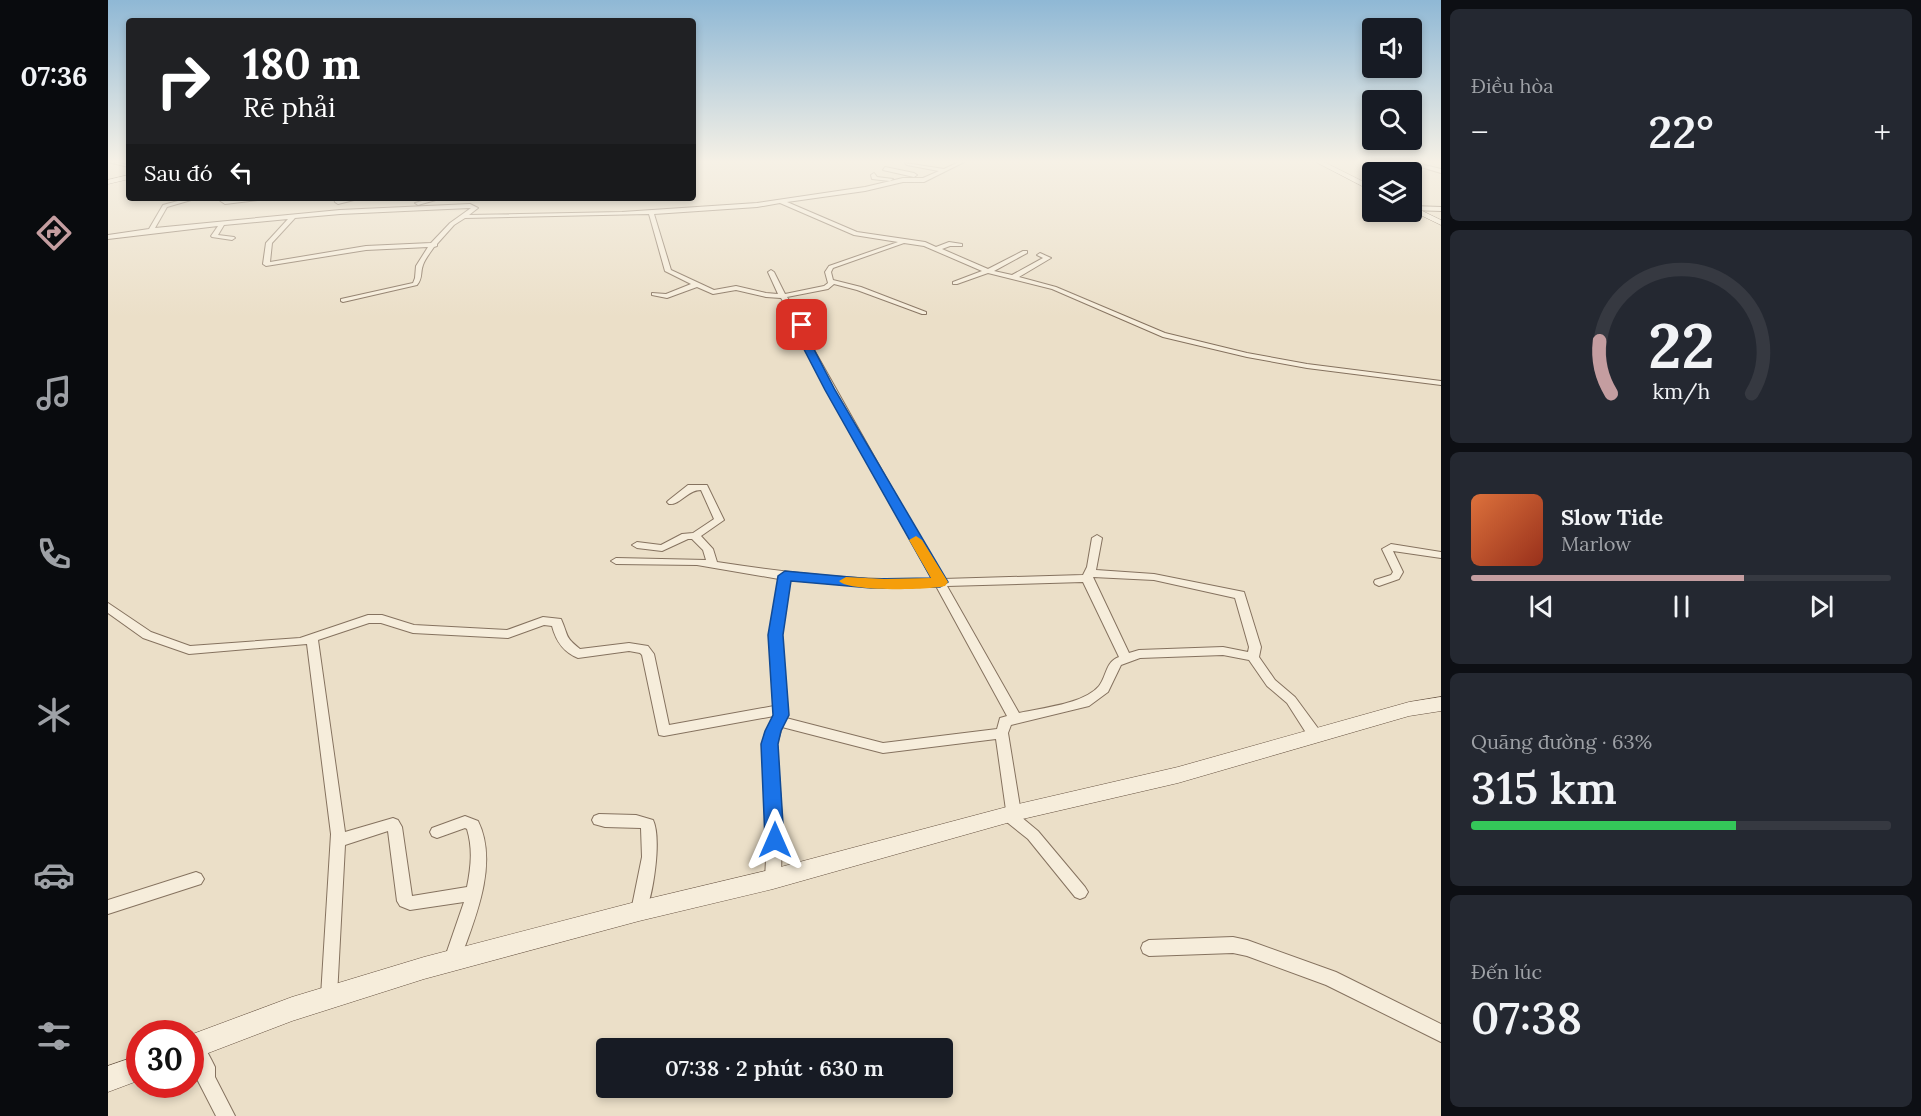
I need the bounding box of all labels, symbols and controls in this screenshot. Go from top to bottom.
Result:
map controls [1362,18,1422,222]
button: sound [1362,18,1422,78]
text: 180 m [243,37,360,91]
icon: right [144,42,222,120]
text: 07:36 [20,59,88,93]
text: Điều hòa [1471,73,1554,98]
text: Rẽ phải [243,90,336,124]
button: search [1362,90,1422,150]
text: 22° [1648,103,1714,160]
text: − [1471,111,1489,153]
text: + [1874,111,1891,153]
icon: left [225,156,258,189]
text: Sau đó [144,159,213,187]
button: layers [1362,162,1422,222]
icon: directions [33,212,75,254]
pin [776,299,827,350]
text: 22 [1648,305,1714,385]
icon: arrive [785,308,818,341]
icon: music [33,372,75,414]
text: km/h [1652,377,1710,405]
text: Slow Tide [1561,503,1663,531]
text: Marlow [1561,531,1631,556]
icon: phone [33,533,75,575]
icon: previous [1525,590,1558,623]
icon: pause [1665,590,1698,623]
icon: next [1805,590,1838,623]
icon: climate [33,694,75,736]
text: Quãng đường · 63% [1471,729,1652,754]
text: 315 km [1471,759,1617,816]
position arrow [743,808,807,872]
icon: car [33,854,75,896]
text: Đến lúc [1471,959,1542,984]
text: 07:38 [1471,989,1582,1046]
icon: filters [33,1015,75,1057]
speed limit sign: 30 [126,1020,204,1098]
text: 07:38 · 2 phút · 630 m [665,1054,884,1082]

